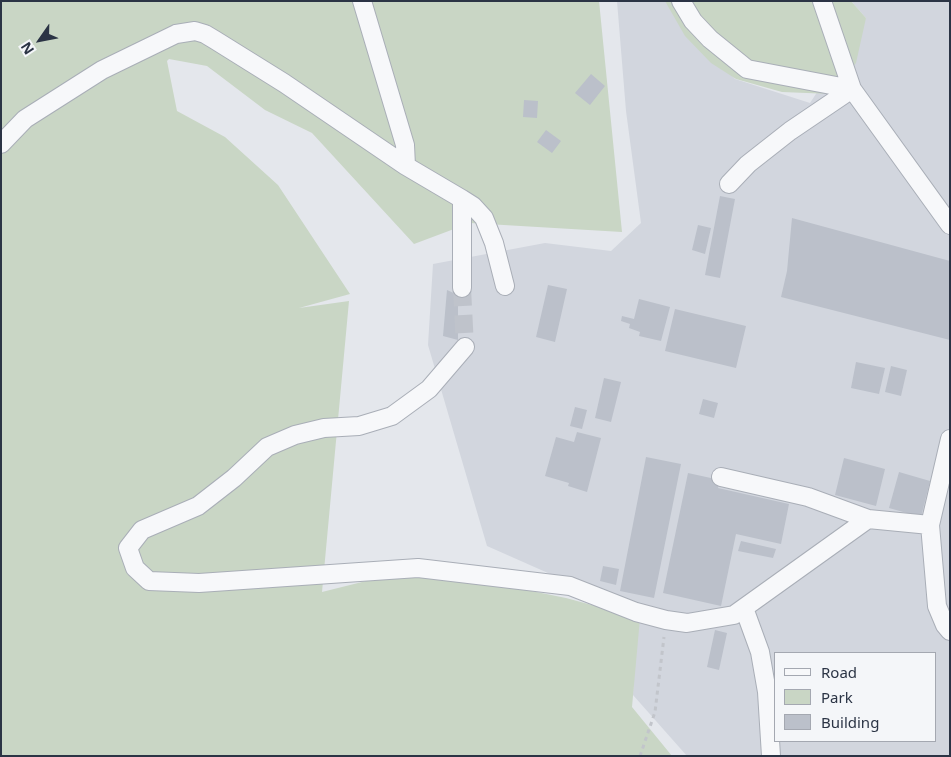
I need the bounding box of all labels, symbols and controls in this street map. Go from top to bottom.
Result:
north arrow [15,15,65,65]
text: N [16,38,38,58]
legend [774,652,936,742]
text: Road [821,662,857,682]
text: Park [821,687,853,707]
text: Building [821,712,879,732]

